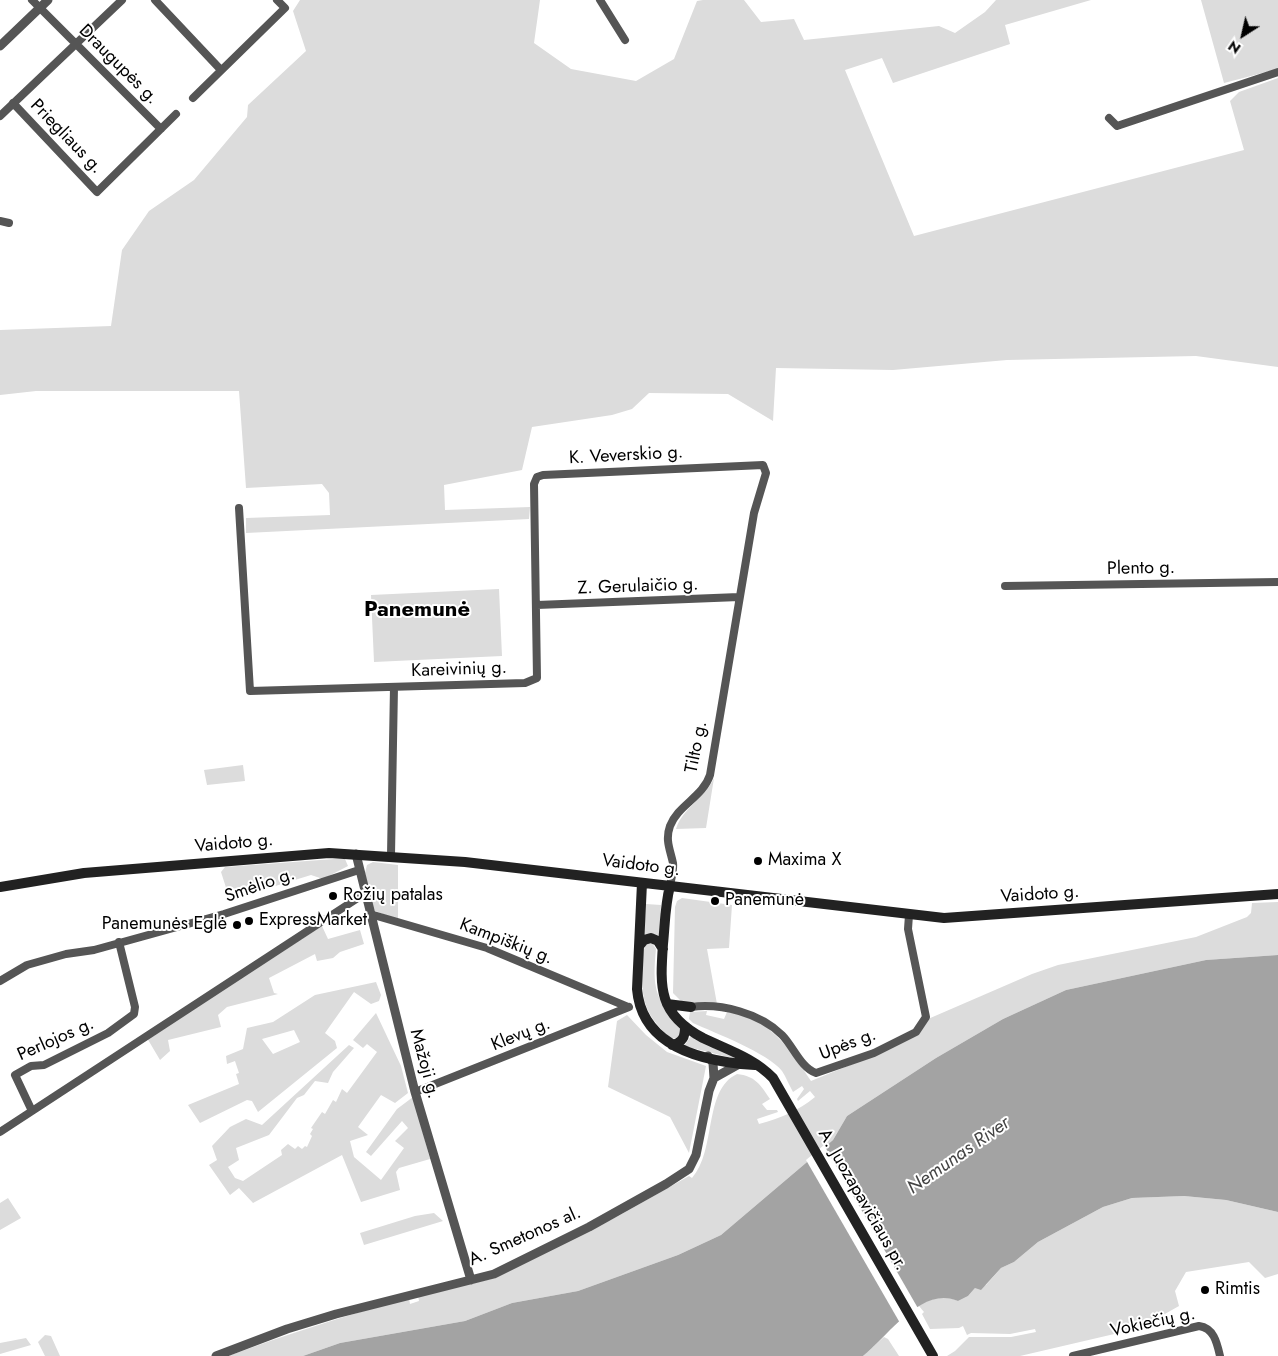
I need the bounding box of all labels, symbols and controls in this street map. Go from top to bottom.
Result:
north arrow [1218,10,1268,60]
street label: Draugupės g. [74,21,162,109]
text: N [1224,36,1245,59]
street label: Priegliaus g. [25,95,107,179]
street label: K. Veverskio g. [568,442,684,470]
street label: Plento g. [1107,558,1175,580]
street label: Z. Gerulaičio g. [577,574,699,600]
district label: Panemunė [364,598,470,624]
street label: Kareivinių g. [411,658,507,682]
street label: Tilto g. [681,719,713,775]
street label: Vaidoto g. [194,830,274,858]
street label: Vaidoto g. [601,850,681,882]
place label: Maxima X [768,850,842,872]
marker: Maxima X [752,855,764,867]
street label: Smėlio g. [222,864,298,908]
street label: Vaidoto g. [1000,881,1080,909]
place label: Rožių patalas [343,885,443,907]
marker: Rožių patalas [327,890,339,902]
place label: Panemunė [725,890,804,912]
marker: Panemunė [709,895,721,907]
place label: ExpressMarket [259,910,367,932]
place label: Panemunės Eglė [102,914,227,936]
street label: Kampiškių g. [456,914,556,970]
marker: ExpressMarket [243,915,255,927]
marker: Panemunės Eglė [231,919,243,931]
street label: Klevų g. [488,1013,554,1057]
street label: Perlojos g. [14,1014,98,1066]
street label: Upės g. [817,1024,879,1066]
street label: Mažoji g. [404,1027,444,1101]
water label: Nemunas River [903,1112,1015,1200]
street label: A. Juozapavičiaus pr. [813,1125,911,1275]
street label: A. Smetonos al. [465,1203,585,1271]
place label: Rimtis [1215,1279,1260,1301]
marker: Rimtis [1199,1284,1211,1296]
street label: Vokiečių g. [1109,1304,1197,1342]

